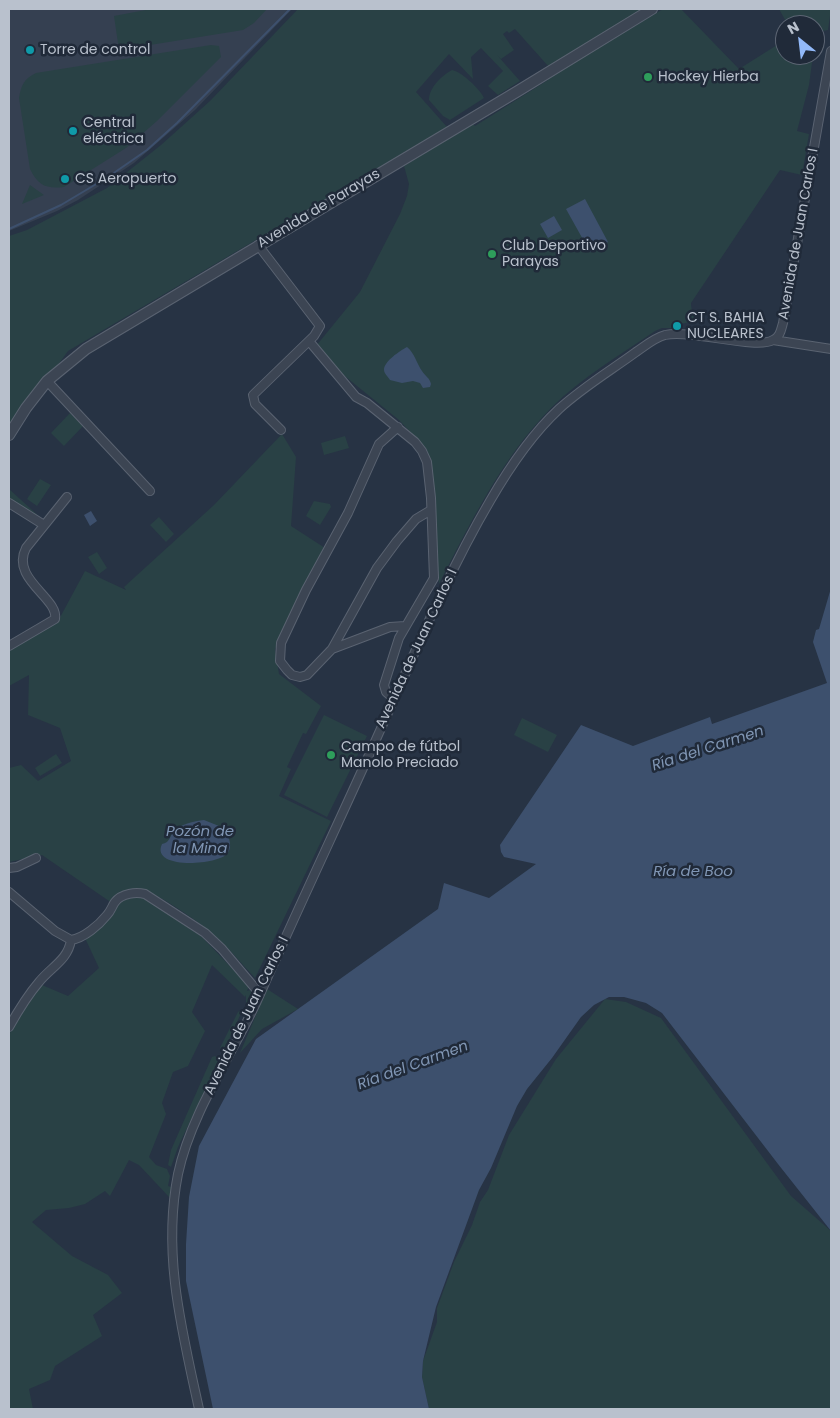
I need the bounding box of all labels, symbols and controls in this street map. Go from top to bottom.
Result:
north arrow [775,15,825,65]
text: N [784,16,803,39]
place label: Torre de control [40,42,150,58]
marker: Torre de control [24,44,36,56]
place label: Hockey Hierba [658,69,759,85]
marker: Hockey Hierba [642,71,654,83]
place label: Central eléctrica [83,115,144,148]
marker: Central eléctrica [67,125,79,137]
street label: Avenida de Juan Carlos I [776,147,822,321]
street label: Avenida de Parayas [255,166,383,252]
place label: CS Aeropuerto [75,171,176,187]
marker: CS Aeropuerto [59,173,71,185]
place label: Club Deportivo Parayas [502,238,606,270]
marker: Club Deportivo Parayas [486,248,498,260]
place label: CT S. BAHIA NUCLEARES [687,310,765,342]
marker: CT S. BAHIA NUCLEARES [671,320,683,332]
street label: Avenida de Juan Carlos I [373,567,461,731]
water label: Ría del Carmen [650,722,766,776]
place label: Campo de fútbol Manolo Preciado [341,739,460,772]
marker: Campo de fútbol Manolo Preciado [325,749,337,761]
water label: Pozón de la Mina [166,823,234,858]
water label: Ría de Boo [653,863,733,881]
street label: Avenida de Juan Carlos I [201,934,293,1098]
water label: Ría del Carmen [355,1038,471,1094]

